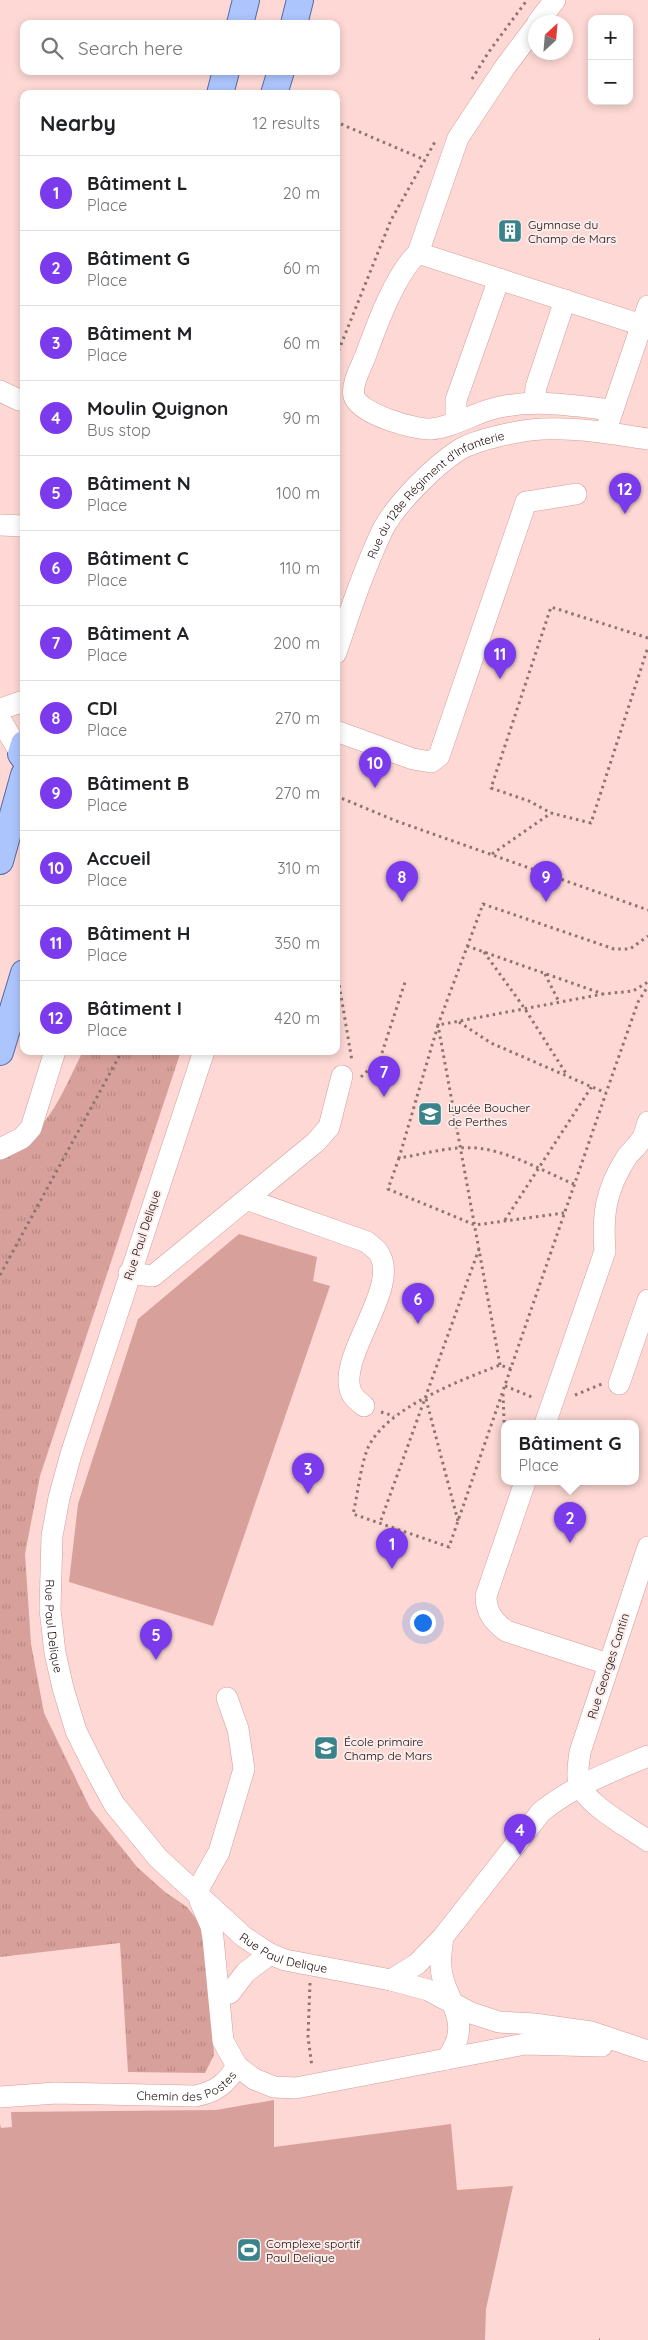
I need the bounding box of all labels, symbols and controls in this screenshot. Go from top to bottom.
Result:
north arrow [528,15,573,60]
map controls [588,15,633,105]
button: + [588,15,633,60]
search box [20,20,340,75]
icon: search [38,34,66,62]
text: Search here [78,36,183,60]
button: − [588,60,633,105]
text: Nearby [40,110,116,136]
text: 12 results [253,113,320,133]
text: Bâtiment L [87,171,187,195]
text: 1 [53,183,59,203]
text: 20 m [283,183,320,203]
text: Place [87,195,127,215]
place label: Gymnase du Champ de Mars [528,217,617,246]
building icon: Gymnase du Champ de Mars [497,218,523,244]
text: Bâtiment G [87,246,190,270]
text: 2 [51,258,61,278]
text: 60 m [283,258,320,278]
text: Place [87,270,127,290]
text: Bâtiment M [87,321,192,345]
text: 3 [52,333,60,353]
text: 60 m [283,333,320,353]
text: Place [87,345,127,365]
text: Moulin Quignon [87,396,228,420]
text: 4 [51,408,61,428]
text: 90 m [283,408,320,428]
text: Bus stop [87,420,151,440]
street label: Rue du 128e Régiment d'Infanterie [363,427,506,561]
text: Bâtiment N [87,471,191,495]
pin: 12 [609,473,641,514]
text: 5 [51,483,61,503]
text: 100 m [276,483,320,503]
text: Place [87,495,127,515]
text: Bâtiment C [87,546,189,570]
text: 6 [52,558,60,578]
text: 110 m [280,558,320,578]
text: Place [87,570,127,590]
text: Bâtiment A [87,621,189,645]
text: 7 [52,633,60,653]
text: 200 m [273,633,320,653]
pin: 11 [484,638,516,679]
text: Place [87,645,127,665]
text: CDI [87,696,118,720]
text: 8 [52,708,60,728]
text: 270 m [275,708,320,728]
text: Place [87,720,127,740]
pin: 10 [359,747,391,788]
text: Bâtiment B [87,771,189,795]
text: 9 [51,783,61,803]
text: 270 m [275,783,320,803]
text: Place [87,795,127,815]
text: Accueil [87,846,151,870]
text: 10 [48,858,64,878]
text: 310 m [277,858,320,878]
pin: 8 [386,861,418,902]
pin: 9 [530,861,562,902]
text: Place [87,870,127,890]
text: Bâtiment H [87,921,190,945]
text: 11 [50,933,62,953]
text: 350 m [274,933,320,953]
text: Place [87,945,127,965]
text: Bâtiment I [87,996,182,1020]
text: 12 [48,1008,64,1028]
text: 420 m [274,1008,320,1028]
text: Place [87,1020,127,1040]
pin: 7 [368,1056,400,1097]
place label: Lycée Boucher de Perthes [448,1100,531,1129]
school or university icon: Lycée Boucher de Perthes [417,1101,443,1127]
street label: Rue Paul Delique [120,1188,164,1282]
pin: 6 [402,1283,434,1324]
popup [501,1420,639,1485]
text: Bâtiment G [519,1431,622,1455]
pin: 3 [292,1453,324,1494]
text: Place [519,1455,559,1475]
pin: 2 [554,1502,586,1543]
pin: 1 [376,1528,408,1569]
street label: Rue Paul Delique [42,1579,67,1674]
your location [410,1610,436,1636]
street label: Rue Georges Cantin [584,1611,632,1721]
pin: 5 [140,1619,172,1660]
place label: École primaire Champ de Mars [344,1734,433,1763]
school or university icon: École primaire Champ de Mars [313,1735,339,1761]
pin: 4 [504,1814,536,1855]
street label: Rue Paul Delique [237,1929,329,1975]
street label: Chemin des Postes [136,2068,239,2104]
place label: Complexe sportif Paul Delique [266,2236,361,2265]
sports icon: Complexe sportif Paul Delique [236,2237,262,2263]

